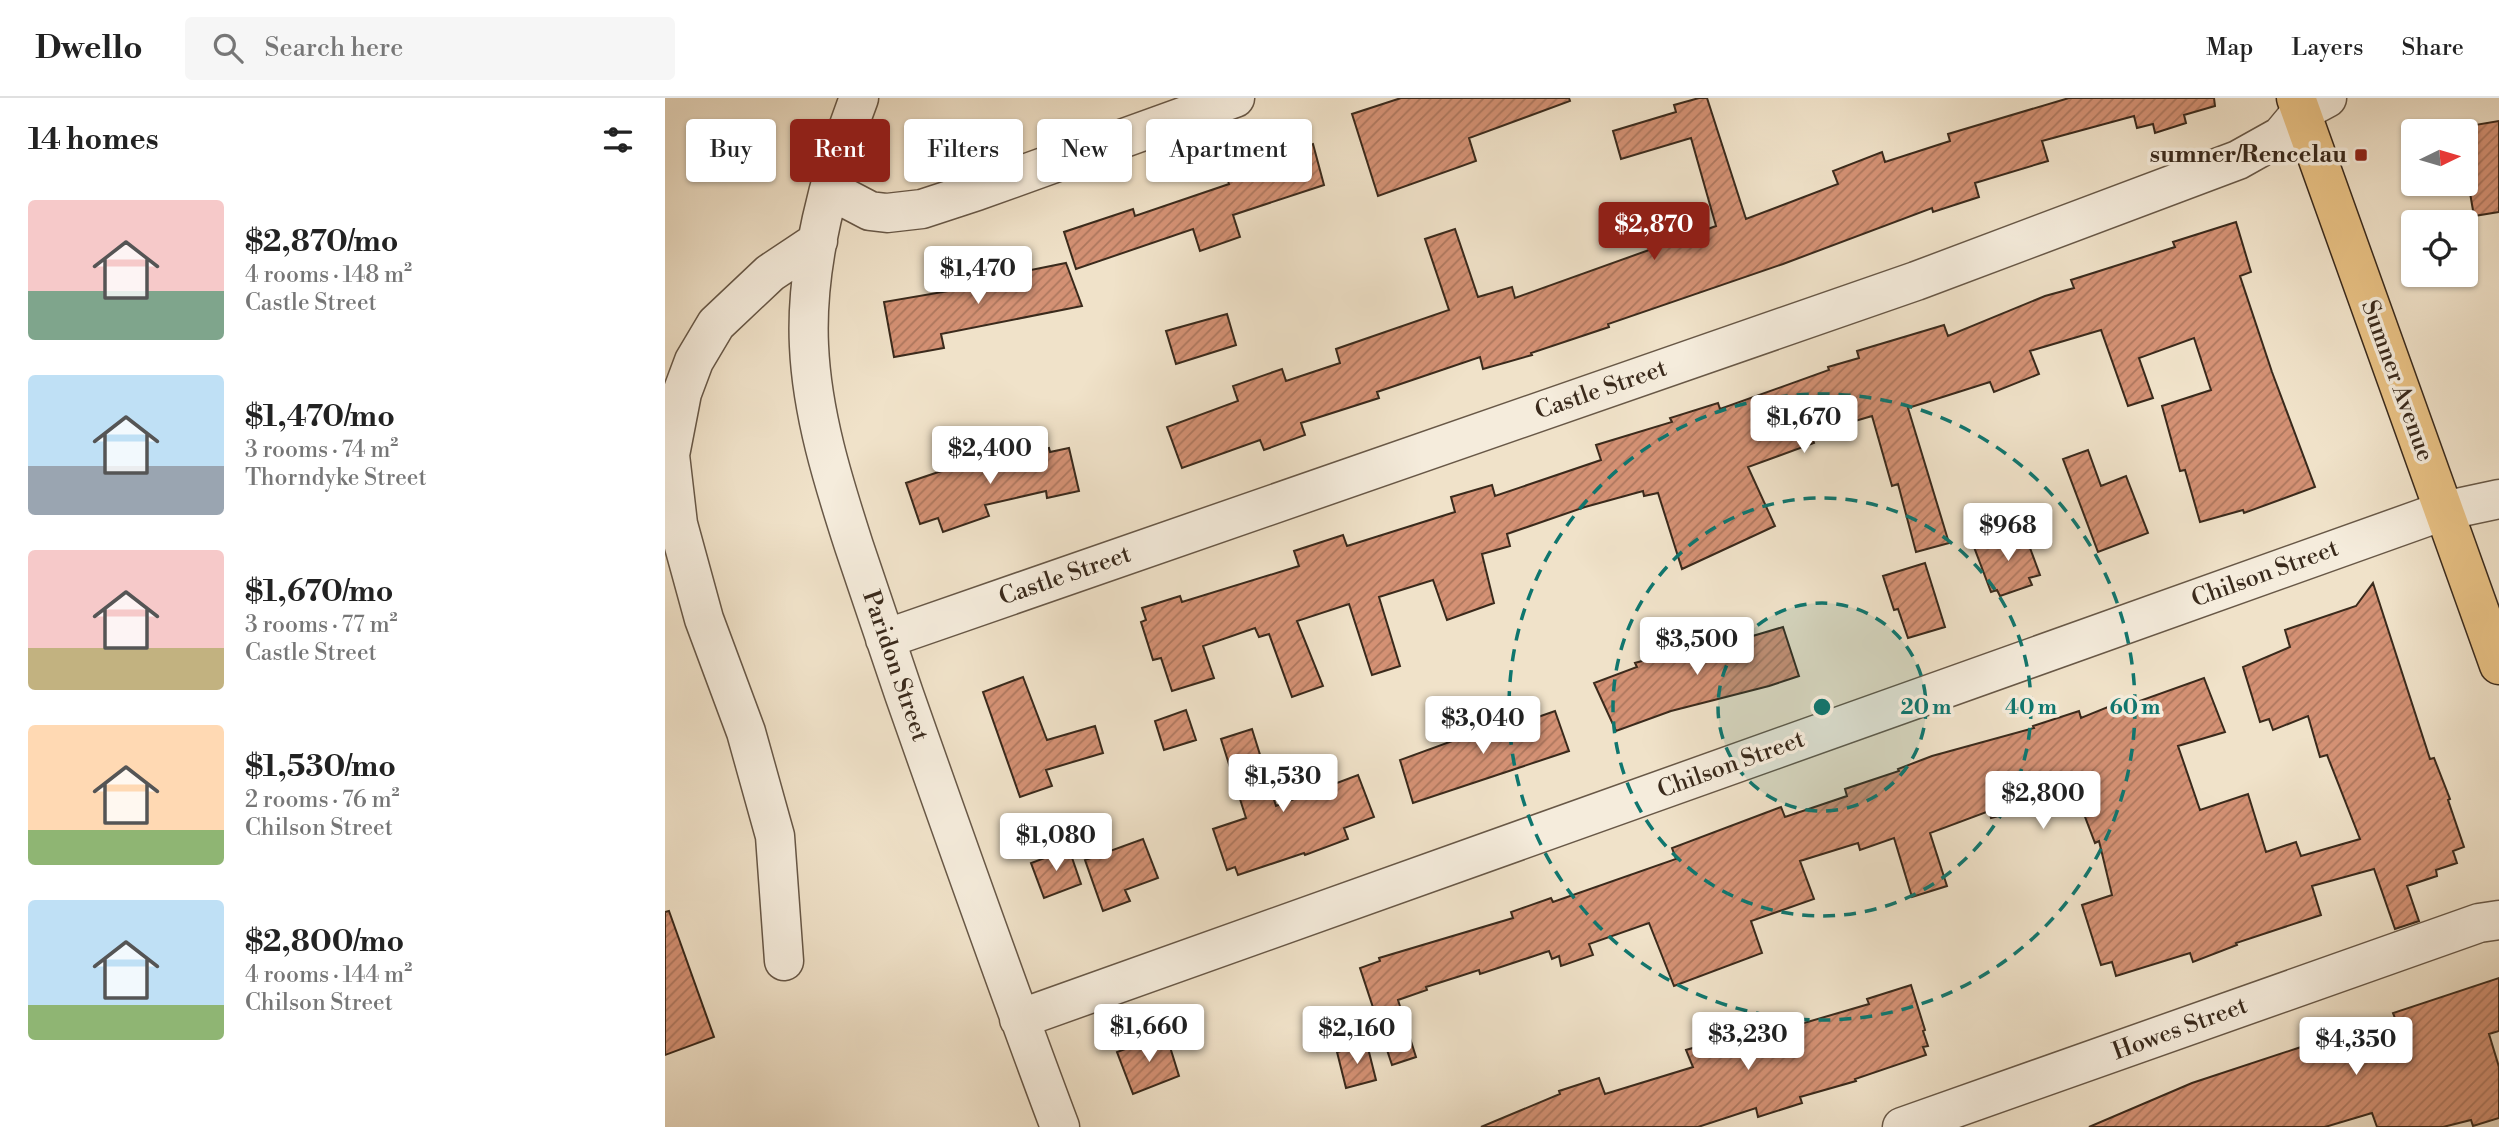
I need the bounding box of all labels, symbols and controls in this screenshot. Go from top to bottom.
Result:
search box [185,17,675,80]
text: Dwello [35,28,143,69]
icon: search [209,29,247,67]
text: Search here [265,32,403,64]
text: Map [2206,33,2253,63]
text: Layers [2291,33,2363,63]
text: Share [2401,33,2464,63]
chip: Buy [686,119,776,182]
chip: Rent [790,119,890,182]
chip: Filters [904,119,1023,182]
chip: New [1037,119,1132,182]
chip: Apartment [1146,119,1312,182]
north arrow [2401,119,2478,196]
map controls [2401,119,2478,287]
text: 14 homes [28,121,159,159]
icon: filters [599,121,637,159]
place label: sumner/Rencelau [2150,140,2347,170]
marker: sumner/Rencelau [2353,147,2369,163]
pin: $2,870 [1597,202,1711,262]
button: locate [2401,210,2478,287]
text: $2,870 [1615,211,1693,239]
text: $2,870/mo [245,223,399,261]
icon: home [84,228,168,312]
pin: $1,470 [921,246,1035,306]
text: $1,470 [940,255,1016,283]
text: 4 rooms · 148 m² [245,261,412,289]
text: Castle Street [245,289,377,317]
street label: Sumner Avenue [2354,296,2440,466]
street label: Castle Street [1531,353,1671,427]
pin: $1,670 [1747,396,1861,455]
text: $1,470/mo [245,398,395,436]
icon: home [84,403,168,487]
text: $1,670 [1766,404,1842,432]
pin: $2,400 [933,426,1047,486]
text: $2,400 [948,435,1032,463]
text: 3 rooms · 74 m² [245,436,398,464]
text: Thorndyke Street [245,464,427,492]
pin: $968 [1967,504,2049,563]
text: $968 [1979,512,2037,540]
street label: Chilson Street [2187,533,2343,614]
street label: Castle Street [995,539,1135,613]
text: $1,670/mo [245,573,394,611]
icon: home [84,578,168,662]
street label: Paridon Street [855,587,935,746]
text: 3 rooms · 77 m² [245,611,398,639]
pin: $3,500 [1640,618,1754,677]
text: $3,500 [1656,626,1738,654]
text: Castle Street [245,639,377,667]
centre of rings [1810,695,1834,719]
text: 20 m [1901,695,1951,721]
text: 40 m [2005,695,2057,721]
text: 60 m [2110,695,2160,721]
pin: $3,040 [1426,696,1540,756]
text: $3,040 [1441,705,1525,733]
street label: Chilson Street [1653,724,1809,805]
text: $1,530/mo [245,748,396,786]
icon: home [84,753,168,837]
pin: $1,530 [1226,754,1340,814]
text: $1,530 [1245,763,1321,791]
pin: $2,800 [1986,772,2100,831]
text: $2,800 [2001,780,2085,808]
text: 2 rooms · 76 m² [245,786,400,814]
text: Chilson Street [245,814,393,842]
pin: $1,080 [999,814,1113,873]
text: $1,080 [1016,822,1096,850]
text: $2,800/mo [245,923,404,961]
icon: home [84,928,168,1012]
text: 4 rooms · 144 m² [245,961,412,989]
text: Chilson Street [245,989,393,1017]
street label: Howes Street [2108,991,2252,1067]
pin: $1,660 [1092,1004,1206,1064]
pin: $2,160 [1300,1006,1414,1066]
pin: $3,230 [1691,1012,1805,1072]
text: $1,660 [1110,1013,1188,1041]
text: $2,160 [1319,1015,1395,1043]
pin: $4,350 [2299,1018,2413,1077]
text: $3,230 [1708,1021,1788,1049]
text: $4,350 [2316,1026,2396,1054]

